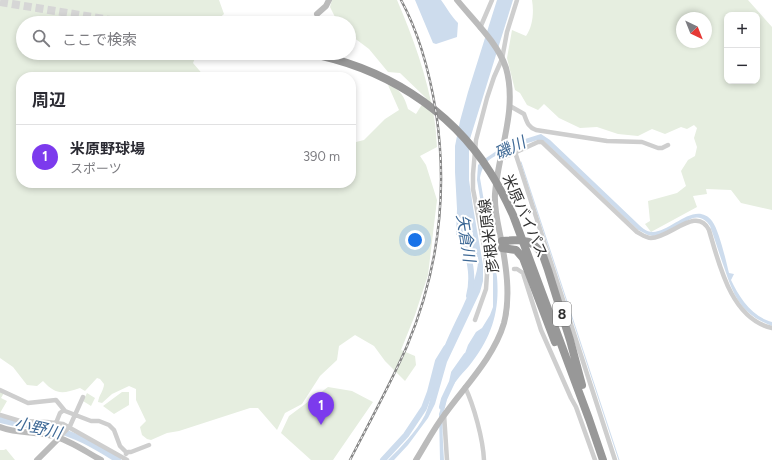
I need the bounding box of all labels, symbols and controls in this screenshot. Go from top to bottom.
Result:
north arrow [676,12,712,48]
map controls [724,12,760,84]
button: + [724,12,760,48]
search box [16,16,356,60]
icon: search [30,27,52,49]
text: ここで検索 [62,31,137,49]
button: − [724,48,760,84]
text: 周辺 [32,90,66,110]
water label: 磯川 [491,132,530,163]
text: 米原野球場 [70,140,145,158]
text: 1 [42,149,48,164]
text: 390 m [303,149,340,164]
text: スポーツ [70,161,122,176]
street label: 米原バイパス [499,171,551,261]
street label: 彦根米原線 [475,198,503,274]
water label: 矢倉川 [453,213,479,265]
your location [405,230,425,250]
road number: 8 [553,302,571,326]
pin: 1 [308,392,334,425]
water label: 小野川 [12,413,65,443]

